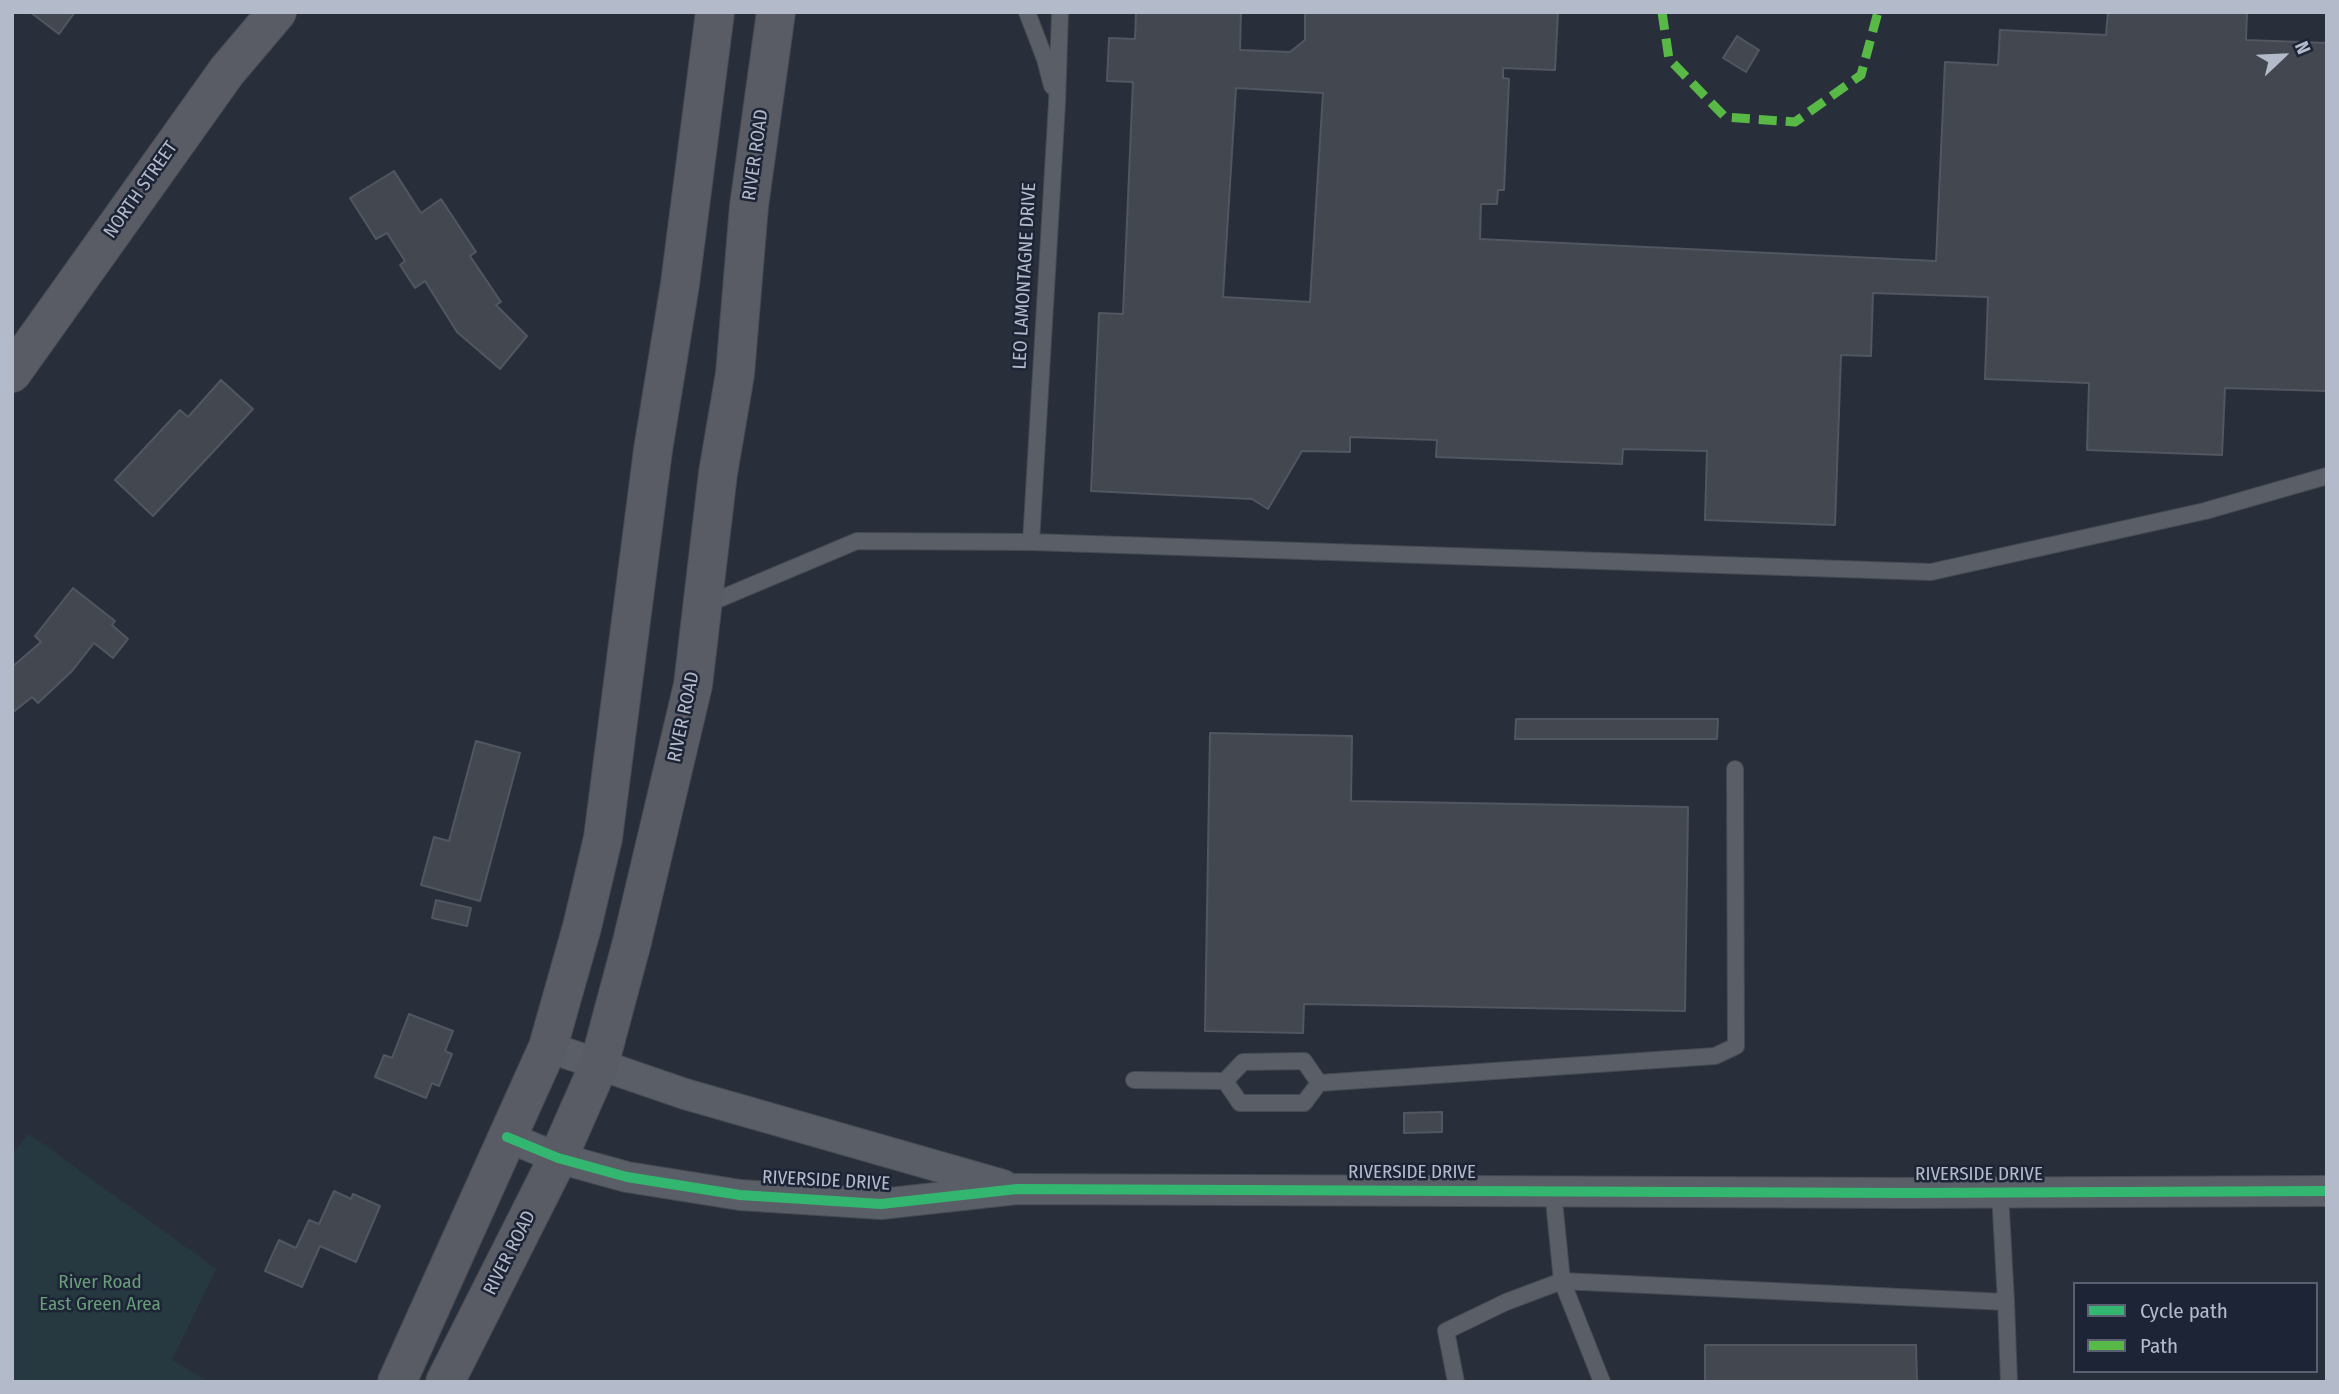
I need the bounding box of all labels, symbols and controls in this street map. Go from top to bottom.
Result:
north arrow [2248,21,2318,91]
text: N [2290,38,2316,57]
street label: RIVER ROAD [738,108,774,202]
street label: NORTH STREET [99,137,183,243]
street label: LEO LAMONTAGNE DRIVE [1009,182,1041,370]
street label: RIVER ROAD [663,670,705,764]
street label: RIVERSIDE DRIVE [1348,1162,1476,1184]
street label: RIVERSIDE DRIVE [1915,1164,2043,1186]
street label: RIVERSIDE DRIVE [762,1166,890,1196]
street label: RIVER ROAD [479,1207,541,1299]
park label: River Road East Green Area [39,1272,161,1316]
legend [2073,1282,2318,1373]
text: Cycle path [2140,1298,2228,1324]
text: Path [2140,1333,2178,1359]

